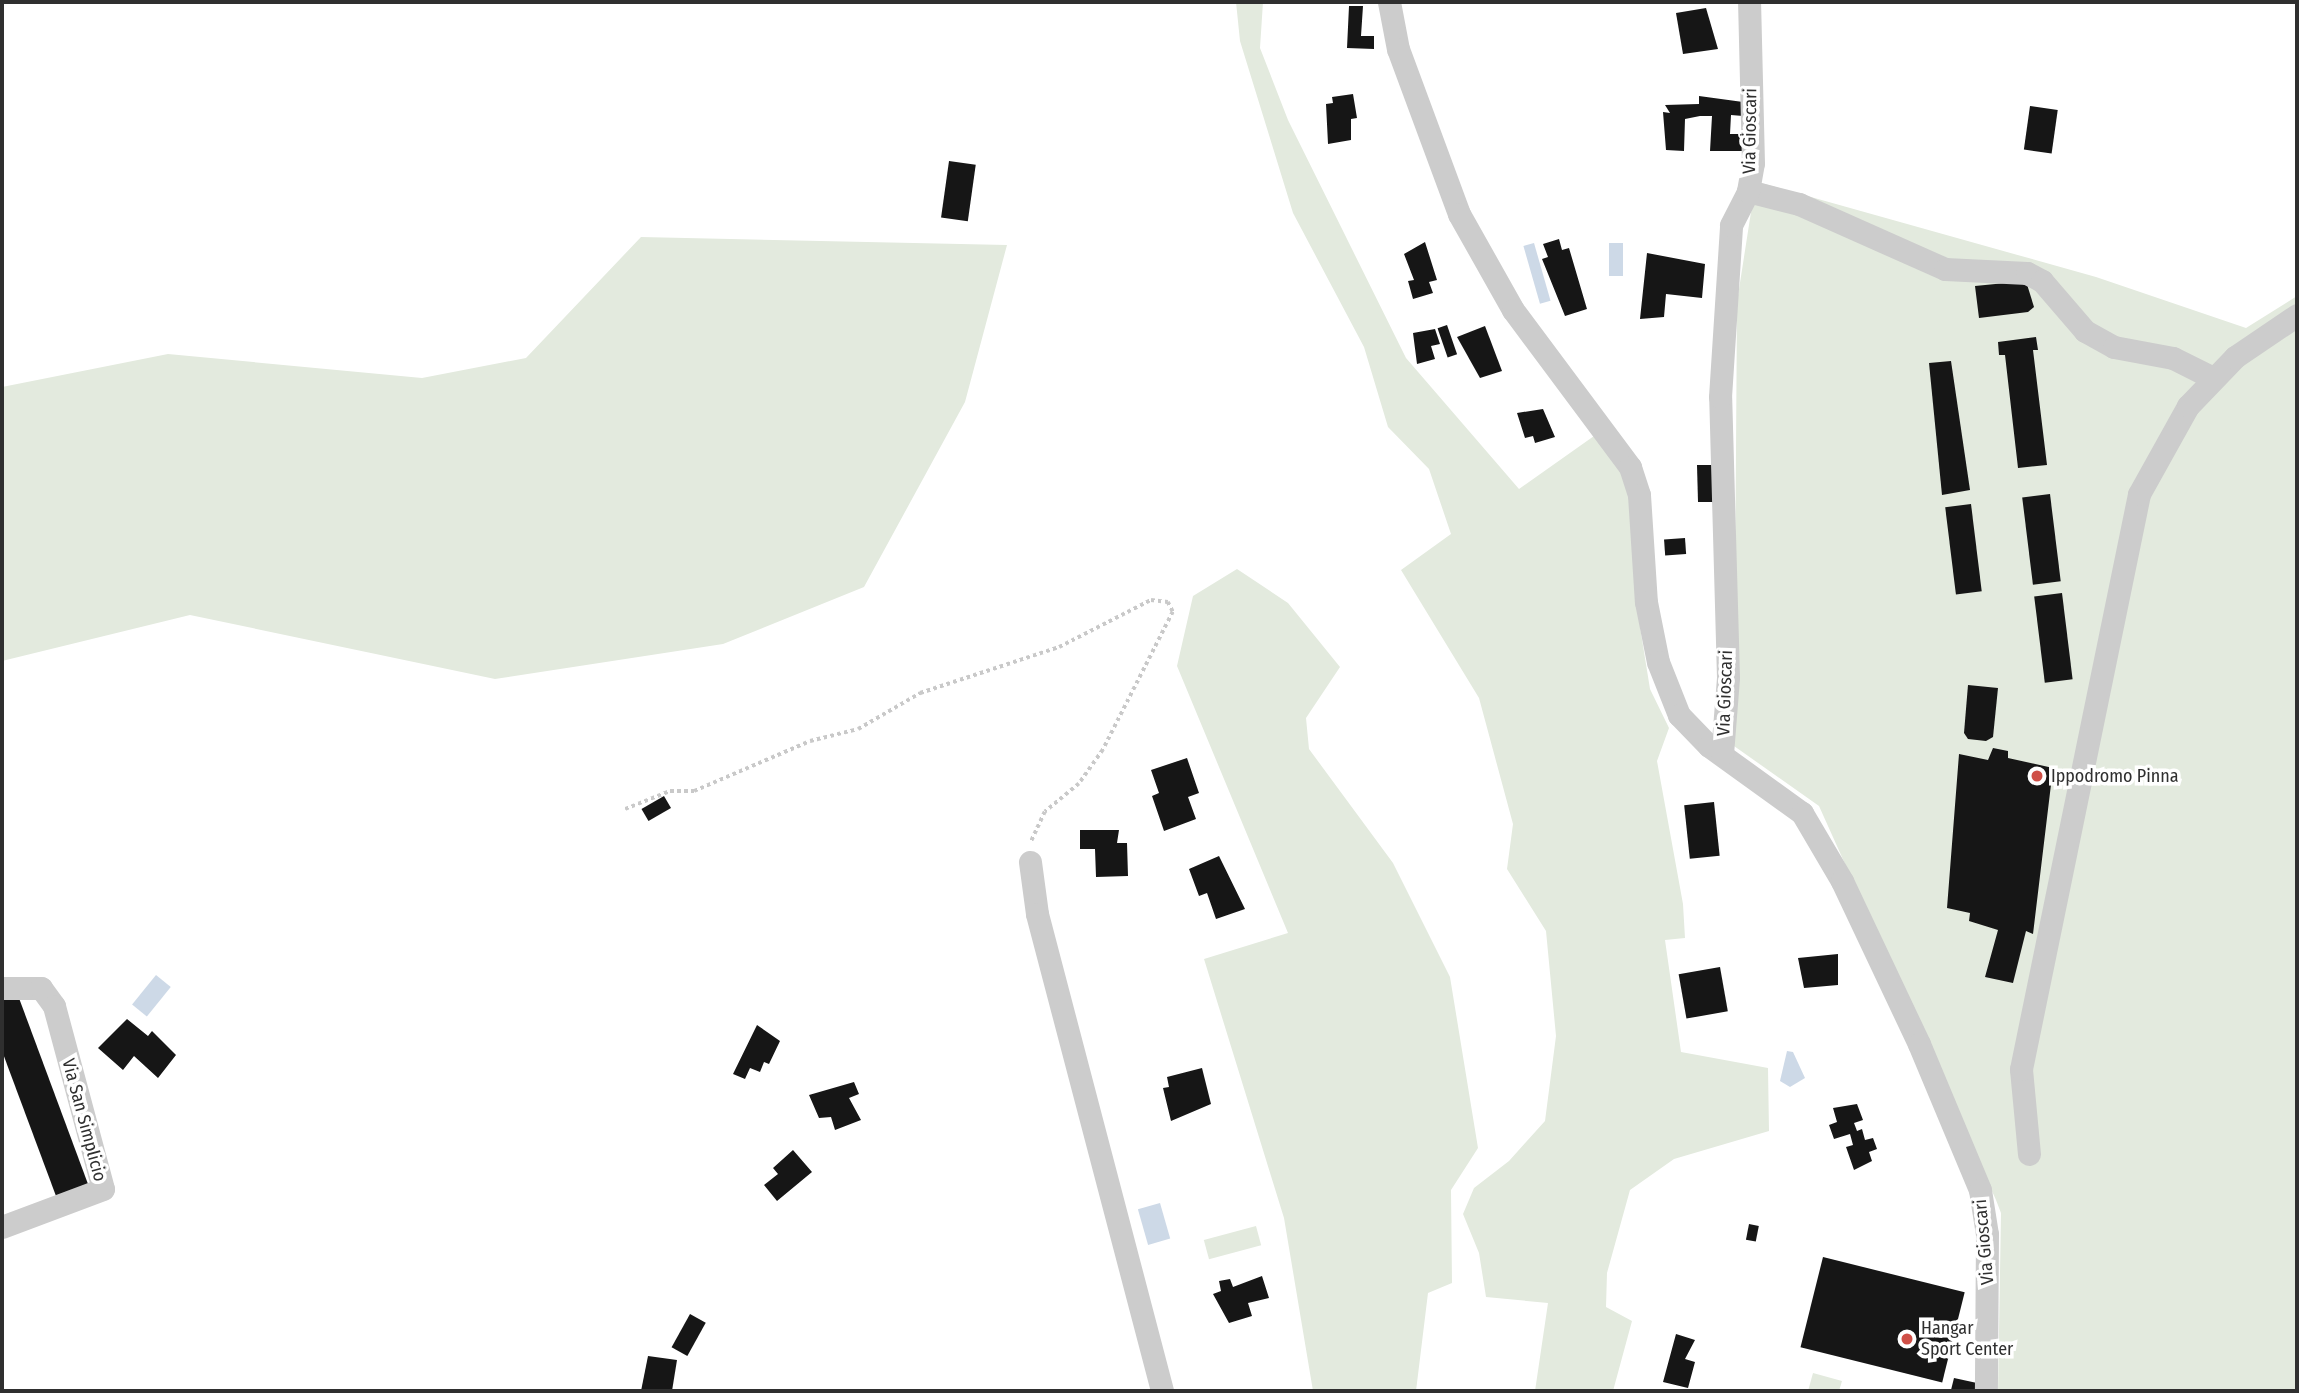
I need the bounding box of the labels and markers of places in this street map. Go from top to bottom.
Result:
place label: Ippodromo Pinna [2051,765,2179,787]
marker: Ippodromo Pinna [2029,768,2045,784]
place label: Hangar Sport Center [1921,1318,2013,1360]
marker: Hangar Sport Center [1899,1331,1915,1347]

